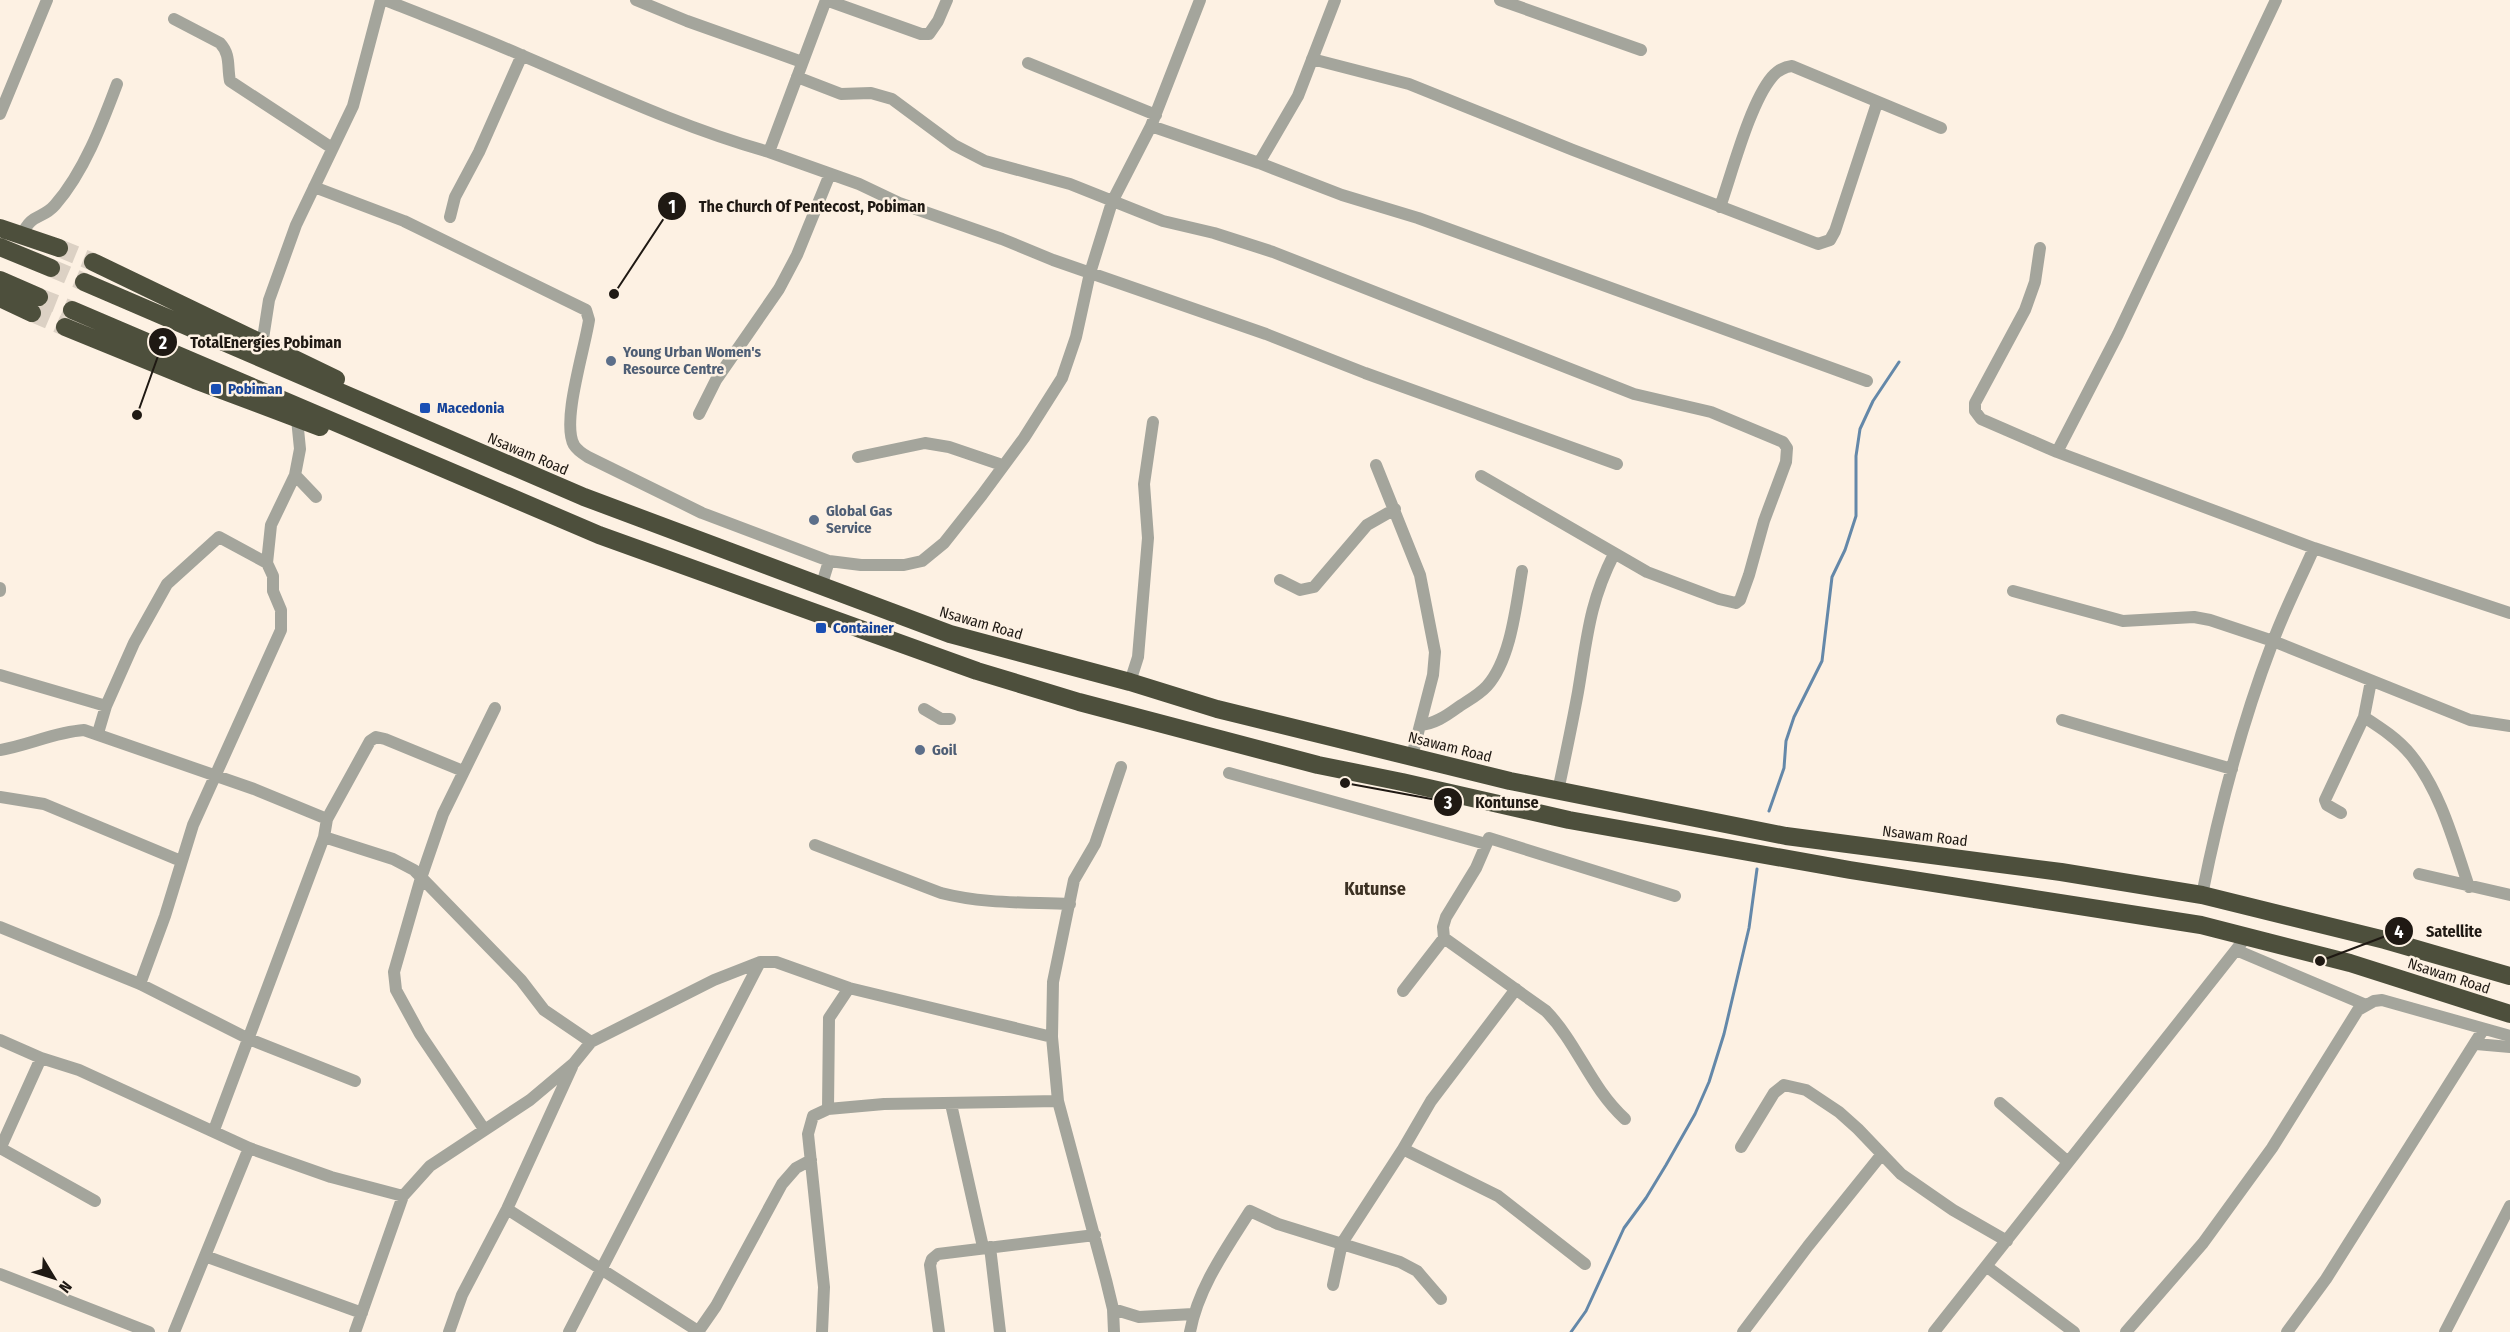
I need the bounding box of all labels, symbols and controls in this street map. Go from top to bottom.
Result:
callout: The Church Of Pentecost, Pobiman [657,189,938,223]
text: 1 [668,196,676,218]
text: The Church Of Pentecost, Pobiman [699,197,925,216]
callout: TotalEnergies Pobiman [148,325,353,359]
text: 2 [158,332,167,354]
text: TotalEnergies Pobiman [190,333,342,352]
place label: Young Urban Women's Resource Centre [622,343,762,378]
marker: Young Urban Women's Resource Centre [604,354,618,368]
place label: Pobiman [228,380,283,398]
marker: Pobiman [209,382,223,396]
place label: Macedonia [437,399,505,417]
marker: Macedonia [418,401,432,415]
street label: Nsawam Road [485,429,571,479]
place label: Global Gas Service [826,502,893,537]
marker: Global Gas Service [807,513,821,527]
street label: Nsawam Road [937,603,1025,643]
place label: Container [833,619,894,637]
marker: Container [814,621,828,635]
street label: Nsawam Road [1406,728,1494,766]
place label: Goil [932,741,958,759]
marker: Goil [913,743,927,757]
callout: Kontunse [1433,785,1551,819]
text: 3 [1443,792,1453,814]
text: Kontunse [1475,793,1539,812]
street label: Nsawam Road [1881,822,1969,850]
district label: Kutunse [1344,878,1406,900]
callout: Satellite [2384,914,2494,948]
text: 4 [2394,921,2404,943]
text: Satellite [2426,922,2482,941]
street label: Nsawam Road [2405,954,2493,998]
north arrow [24,1248,84,1308]
text: N [55,1277,76,1297]

